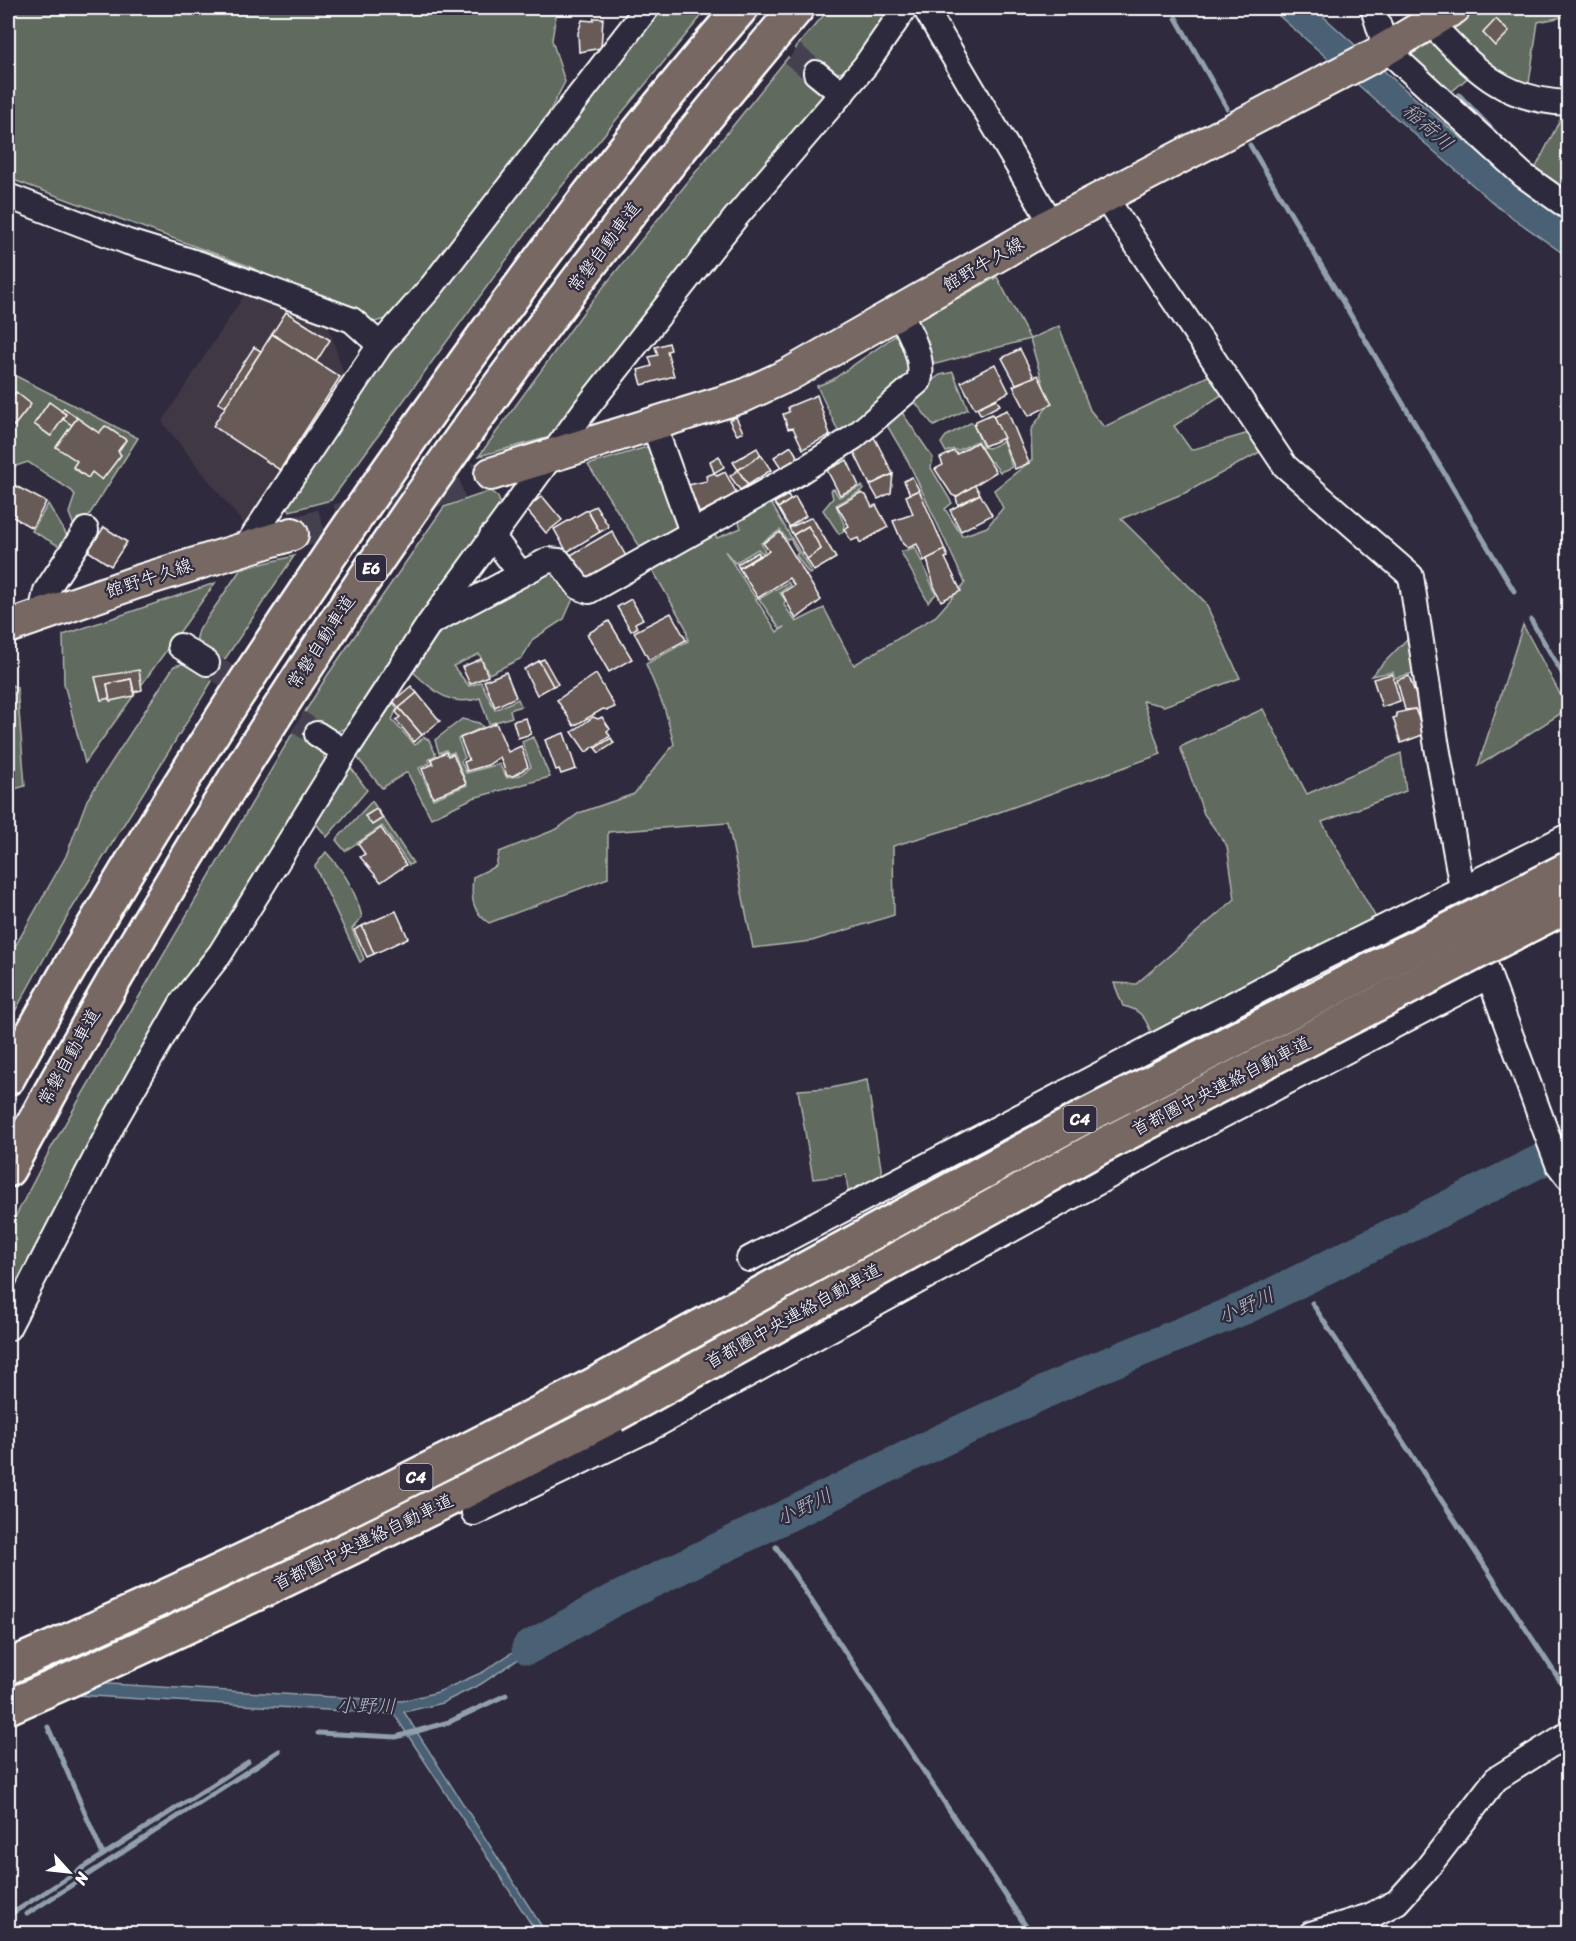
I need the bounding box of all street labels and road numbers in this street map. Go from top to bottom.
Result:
street label: 常磐自動車道 [559,194,649,300]
street label: 館野牛久線 [936,228,1030,300]
street label: 館野牛久線 [101,549,197,607]
road number: E6 [356,555,386,581]
street label: 常磐自動車道 [278,588,364,696]
street label: 常磐自動車道 [29,1002,109,1112]
street label: 首都圏中央連絡自動車道 [1126,1027,1316,1145]
road number: C4 [1064,1106,1096,1132]
street label: 首都圏中央連絡自動車道 [699,1254,887,1378]
road number: C4 [400,1464,432,1490]
street label: 首都圏中央連絡自動車道 [267,1484,459,1600]

